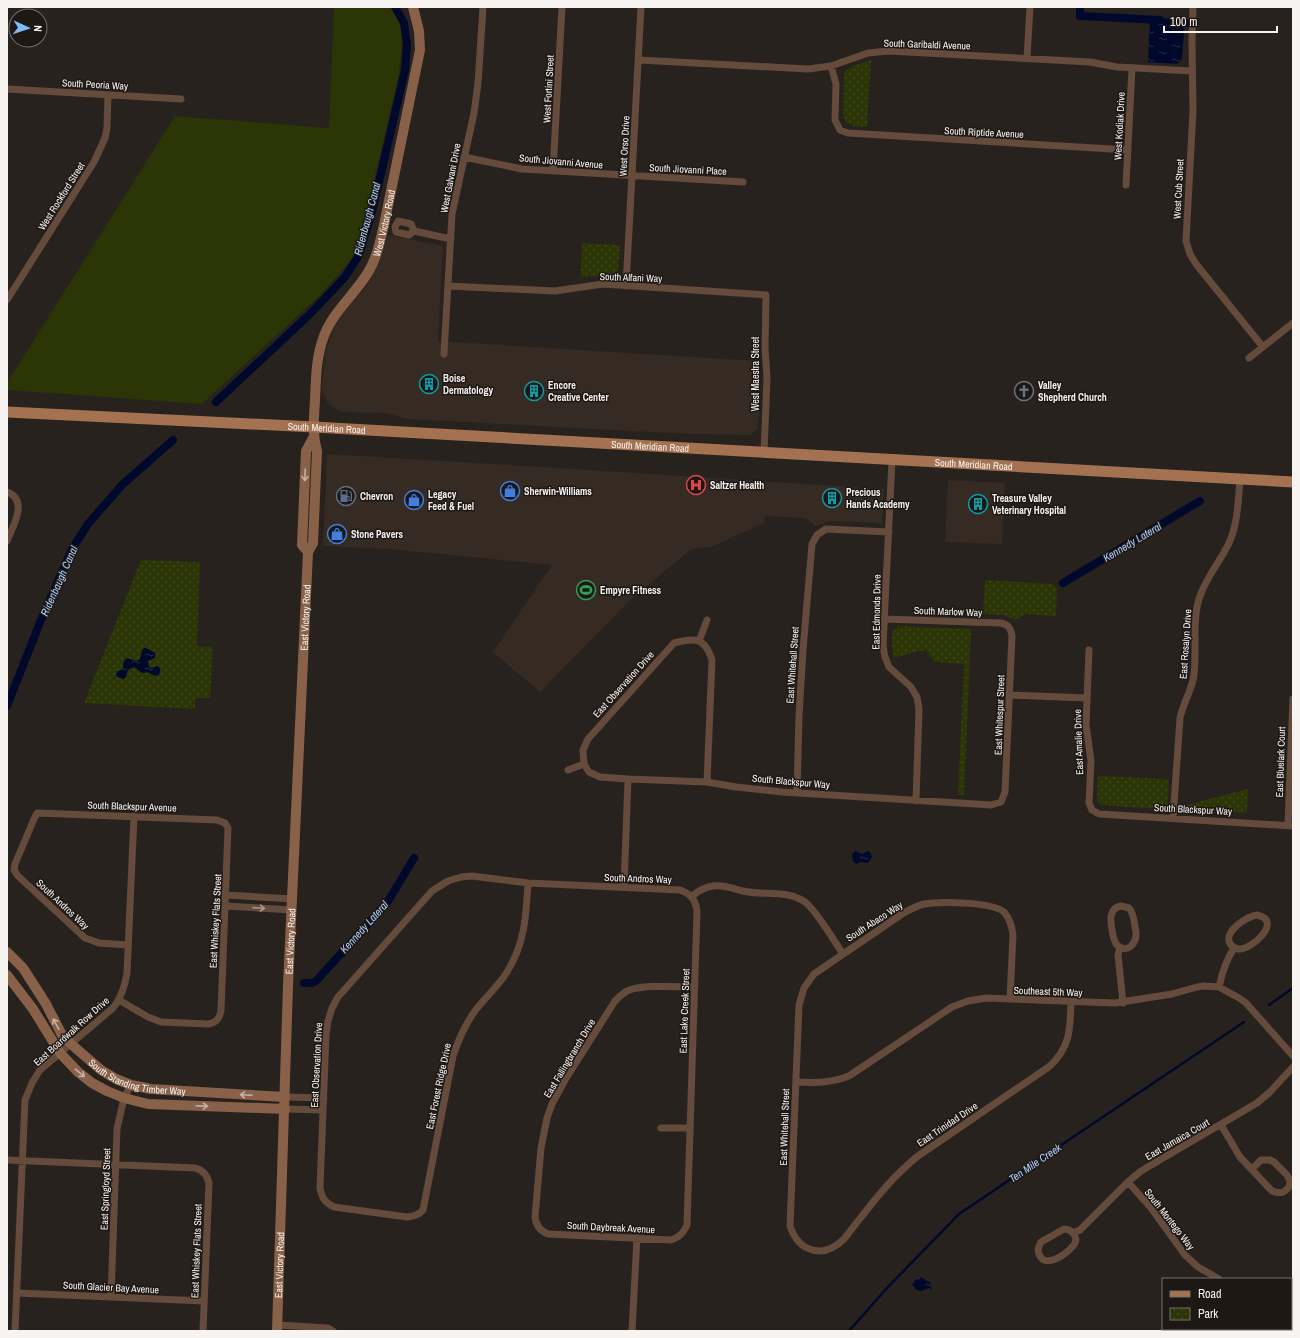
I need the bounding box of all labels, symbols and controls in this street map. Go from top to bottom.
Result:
north arrow [8,8,48,48]
scale bar [1164,8,1277,34]
text: 100 m [1170,14,1197,30]
text: N [31,25,45,32]
street label: South Garibaldi Avenue [883,36,971,53]
street label: West Fortini Street [540,54,557,123]
street label: South Peoria Way [62,76,129,93]
street label: West Kodiak Drive [1111,91,1128,160]
street label: West Orso Drive [616,115,633,177]
street label: South Riptide Avenue [944,124,1025,141]
street label: West Galvani Drive [437,142,464,214]
street label: South Jiovanni Avenue [518,151,604,172]
street label: West Cub Street [1170,158,1187,219]
street label: West Rockford Street [35,159,88,233]
street label: South Jiovanni Place [649,161,727,178]
water label: Ridenbaugh Canal [351,180,384,257]
street label: West Victory Road [370,189,398,258]
street label: South Alfani Way [599,270,663,285]
street label: West Maestra Street [749,336,762,411]
place label: Boise Dermatology [443,372,494,397]
building icon: Boise Dermatology [418,373,440,395]
place label: Encore Creative Center [548,379,609,404]
place label: Valley Shepherd Church [1038,379,1107,404]
building icon: Encore Creative Center [523,380,545,402]
church icon: Valley Shepherd Church [1013,380,1035,402]
street label: South Meridian Road [287,420,366,437]
street label: South Meridian Road [611,438,689,455]
street label: South Meridian Road [934,456,1013,473]
one-way arrow [301,468,308,481]
hospital icon: Saltzer Health [685,474,707,496]
place label: Saltzer Health [710,479,764,492]
shop icon: Sherwin-Williams [499,480,521,502]
fuel station icon: Chevron [335,485,357,507]
place label: Sherwin-Williams [524,485,592,498]
place label: Precious Hands Academy [846,486,910,511]
building icon: Precious Hands Academy [821,487,843,509]
place label: Legacy Feed & Fuel [428,488,474,513]
shop icon: Legacy Feed & Fuel [403,489,425,511]
place label: Chevron [360,490,393,503]
place label: Treasure Valley Veterinary Hospital [992,492,1066,517]
building icon: Treasure Valley Veterinary Hospital [967,493,989,515]
water label: Kennedy Lateral [1100,519,1165,565]
shop icon: Stone Pavers [326,523,348,545]
place label: Stone Pavers [351,528,403,541]
water label: Ridenbaugh Canal [37,543,81,618]
street label: East Edmonds Drive [869,574,884,650]
sports icon: Empyre Fitness [575,579,597,601]
street label: East Victory Road [297,584,313,651]
place label: Empyre Fitness [600,584,662,597]
street label: South Marlow Way [914,604,983,619]
street label: East Rosalyn Drive [1177,608,1194,679]
street label: East Whitehall Street [783,625,802,704]
street label: East Observation Drive [590,648,657,720]
street label: East Whitespur Street [992,674,1007,755]
street label: East Amalie Drive [1071,709,1086,775]
street label: East Bluelark Court [1273,726,1288,798]
street label: South Blackspur Way [751,772,831,791]
street label: South Blackspur Avenue [87,798,177,815]
street label: South Blackspur Way [1154,801,1233,818]
street label: South Andros Way [604,871,673,886]
street label: East Whiskey Flats Street [207,873,224,968]
street label: South Andros Way [33,877,92,933]
water label: Kennedy Lateral [337,897,392,956]
street label: South Abaco Way [844,898,906,945]
one-way arrow [252,905,265,912]
street label: East Victory Road [283,908,299,975]
street label: East Lake Creek Street [677,968,693,1054]
street label: Southeast 5th Way [1013,984,1084,999]
street label: East Boardwalk Row Drive [31,994,112,1069]
street label: East Fallingbranch Drive [541,1016,598,1100]
one-way arrow [52,1018,60,1030]
street label: East Observation Drive [308,1022,325,1108]
street label: East Forest Ridge Drive [423,1042,454,1130]
street label: South Standing Timber Way [86,1056,187,1098]
one-way arrow [74,1068,85,1077]
street label: East Whitehall Street [777,1088,792,1166]
one-way arrow [240,1091,253,1098]
street label: East Trinidad Drive [914,1099,981,1150]
one-way arrow [195,1102,208,1109]
street label: East Jamaica Court [1143,1115,1212,1163]
water label: Ten Mile Creek [1006,1140,1064,1186]
street label: East Springloyd Street [98,1147,113,1230]
street label: South Montego Way [1142,1186,1198,1253]
street label: East Whiskey Flats Street [188,1203,205,1298]
street label: South Daybreak Avenue [567,1219,656,1236]
street label: East Victory Road [272,1232,287,1298]
street label: South Glacier Bay Avenue [63,1278,160,1297]
legend [1162,1278,1292,1330]
text: Road [1198,1286,1222,1302]
text: Park [1198,1306,1218,1322]

